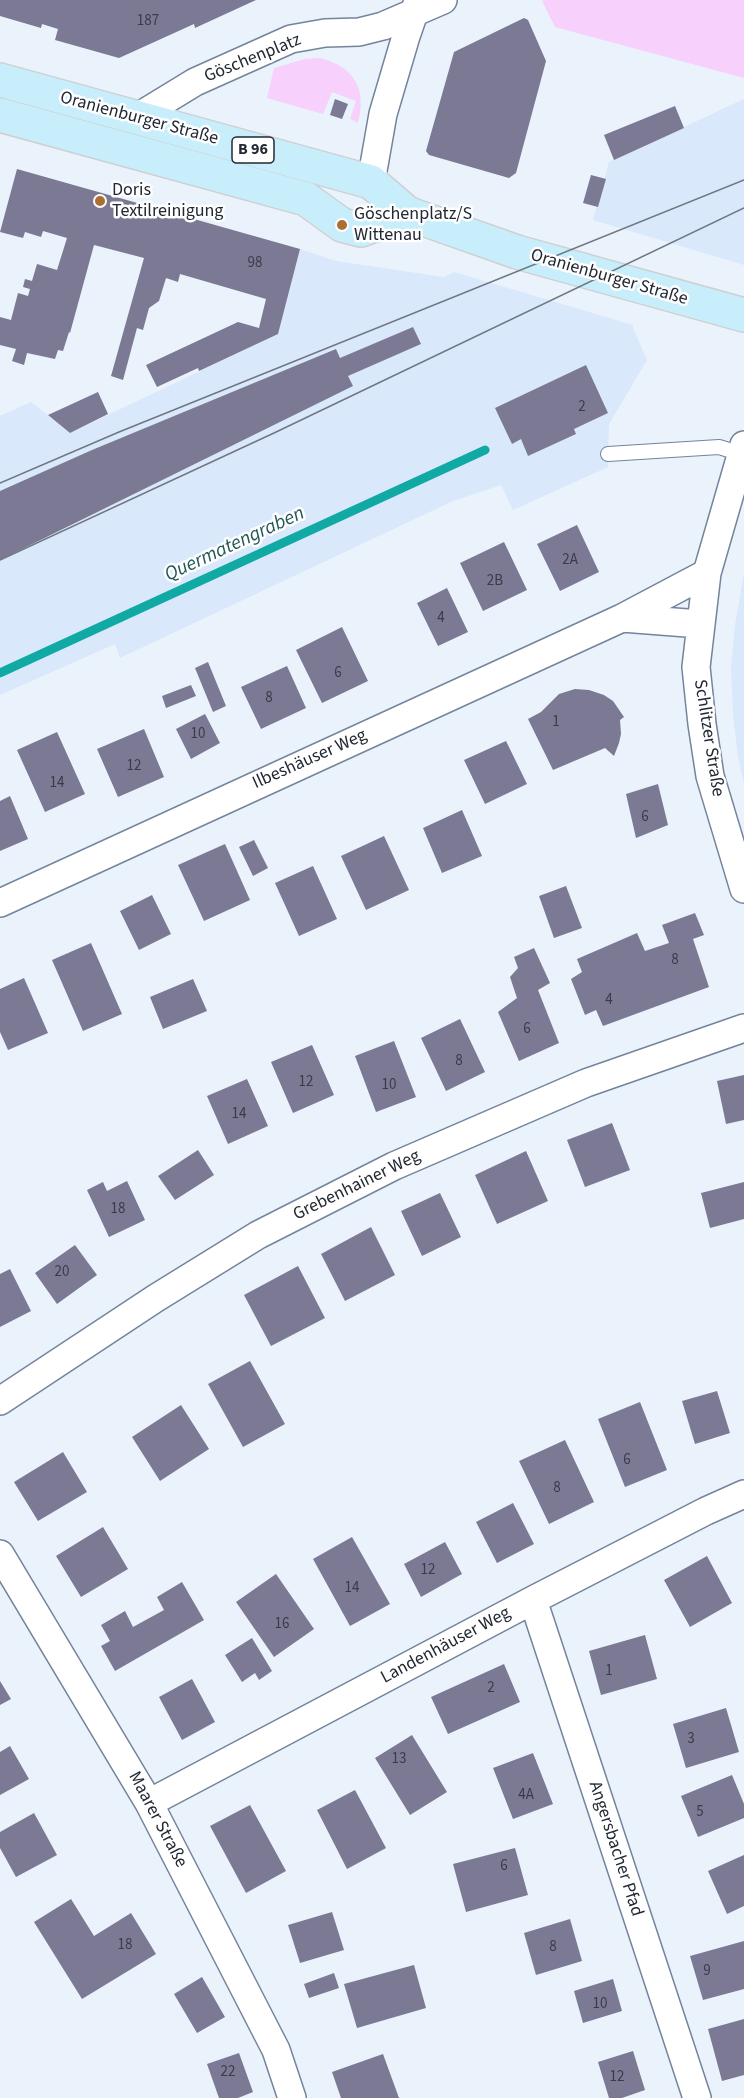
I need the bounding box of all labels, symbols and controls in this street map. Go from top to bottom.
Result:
house number: 187 [137,13,159,31]
street label: Göschenplatz [202,30,304,88]
street label: Oranienburger Straße [58,88,220,150]
road number: B 96 [232,137,274,163]
place label: Doris Textilreinigung [112,180,223,222]
marker: Doris Textilreinigung [93,194,107,208]
place label: Göschenplatz/S Wittenau [354,204,472,246]
marker: Göschenplatz/S Wittenau [335,218,349,232]
street label: Oranienburger Straße [528,245,690,311]
house number: 98 [248,255,262,273]
house number: 2 [578,399,586,417]
water label: Quermatengraben [161,502,309,588]
house number: 2A [562,552,578,570]
house number: 2B [487,573,503,591]
house number: 4 [437,610,445,628]
house number: 6 [334,665,342,683]
street label: Schlitzer Straße [688,678,728,798]
house number: 8 [265,690,273,708]
house number: 1 [552,714,560,732]
street label: Ilbeshäuser Weg [250,725,370,795]
house number: 10 [191,726,205,744]
house number: 12 [127,758,141,776]
house number: 14 [50,775,64,793]
house number: 6 [641,809,649,827]
house number: 8 [671,952,679,970]
house number: 4 [605,992,613,1010]
house number: 6 [523,1021,531,1039]
house number: 8 [455,1053,463,1071]
house number: 12 [299,1074,313,1092]
house number: 10 [382,1077,396,1095]
house number: 14 [232,1106,246,1124]
street label: Grebenhainer Weg [290,1146,424,1226]
house number: 18 [111,1201,125,1219]
house number: 20 [55,1264,69,1282]
house number: 6 [623,1452,631,1470]
house number: 8 [553,1480,561,1498]
house number: 12 [421,1562,435,1580]
house number: 14 [345,1580,359,1598]
street label: Landenhäuser Weg [378,1603,514,1689]
house number: 16 [275,1616,289,1634]
house number: 1 [605,1663,613,1681]
house number: 2 [487,1680,495,1698]
house number: 3 [687,1731,695,1749]
house number: 13 [392,1751,406,1769]
street label: Maarer Straße [123,1768,191,1872]
street label: Angersbacher Pfad [583,1779,647,1919]
house number: 4A [518,1787,534,1805]
house number: 5 [696,1804,704,1822]
house number: 6 [500,1858,508,1876]
house number: 18 [118,1937,132,1955]
house number: 8 [549,1939,557,1957]
house number: 9 [703,1963,711,1981]
house number: 10 [593,1996,607,2014]
house number: 22 [221,2064,235,2082]
house number: 12 [610,2069,624,2087]

